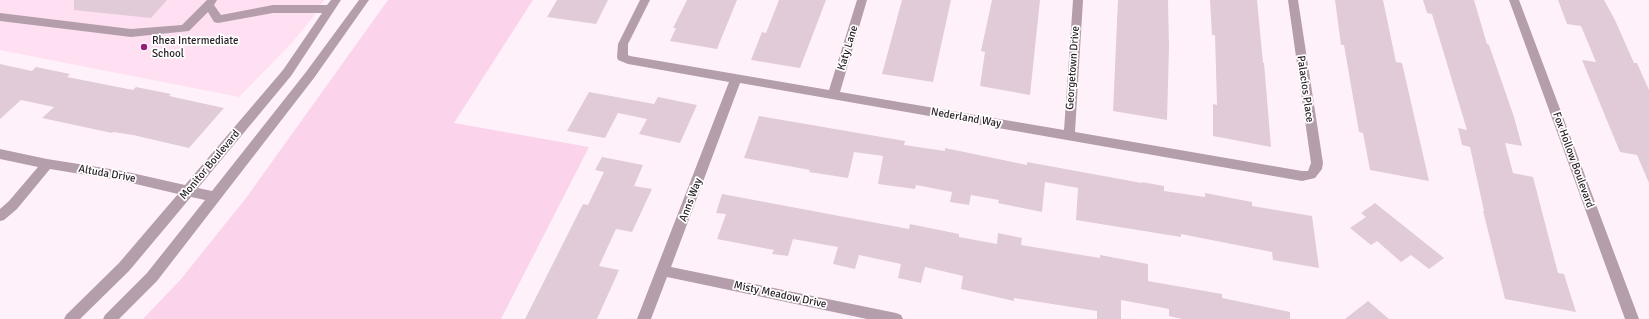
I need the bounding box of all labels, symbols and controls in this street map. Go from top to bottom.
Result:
street label: Katy Lane [835,24,861,72]
street label: Georgetown Drive [1063,26,1083,110]
place label: Rhea Intermediate School [152,34,238,60]
marker: Rhea Intermediate School [139,42,149,52]
street label: Palacios Place [1294,55,1316,123]
street label: Nederland Way [930,105,1002,131]
street label: Fox Hollow Boulevard [1550,110,1596,210]
street label: Monitor Boulevard [177,128,243,202]
street label: Altuda Drive [77,162,137,186]
street label: Anns Way [677,176,705,224]
street label: Misty Meadow Drive [732,279,828,311]

